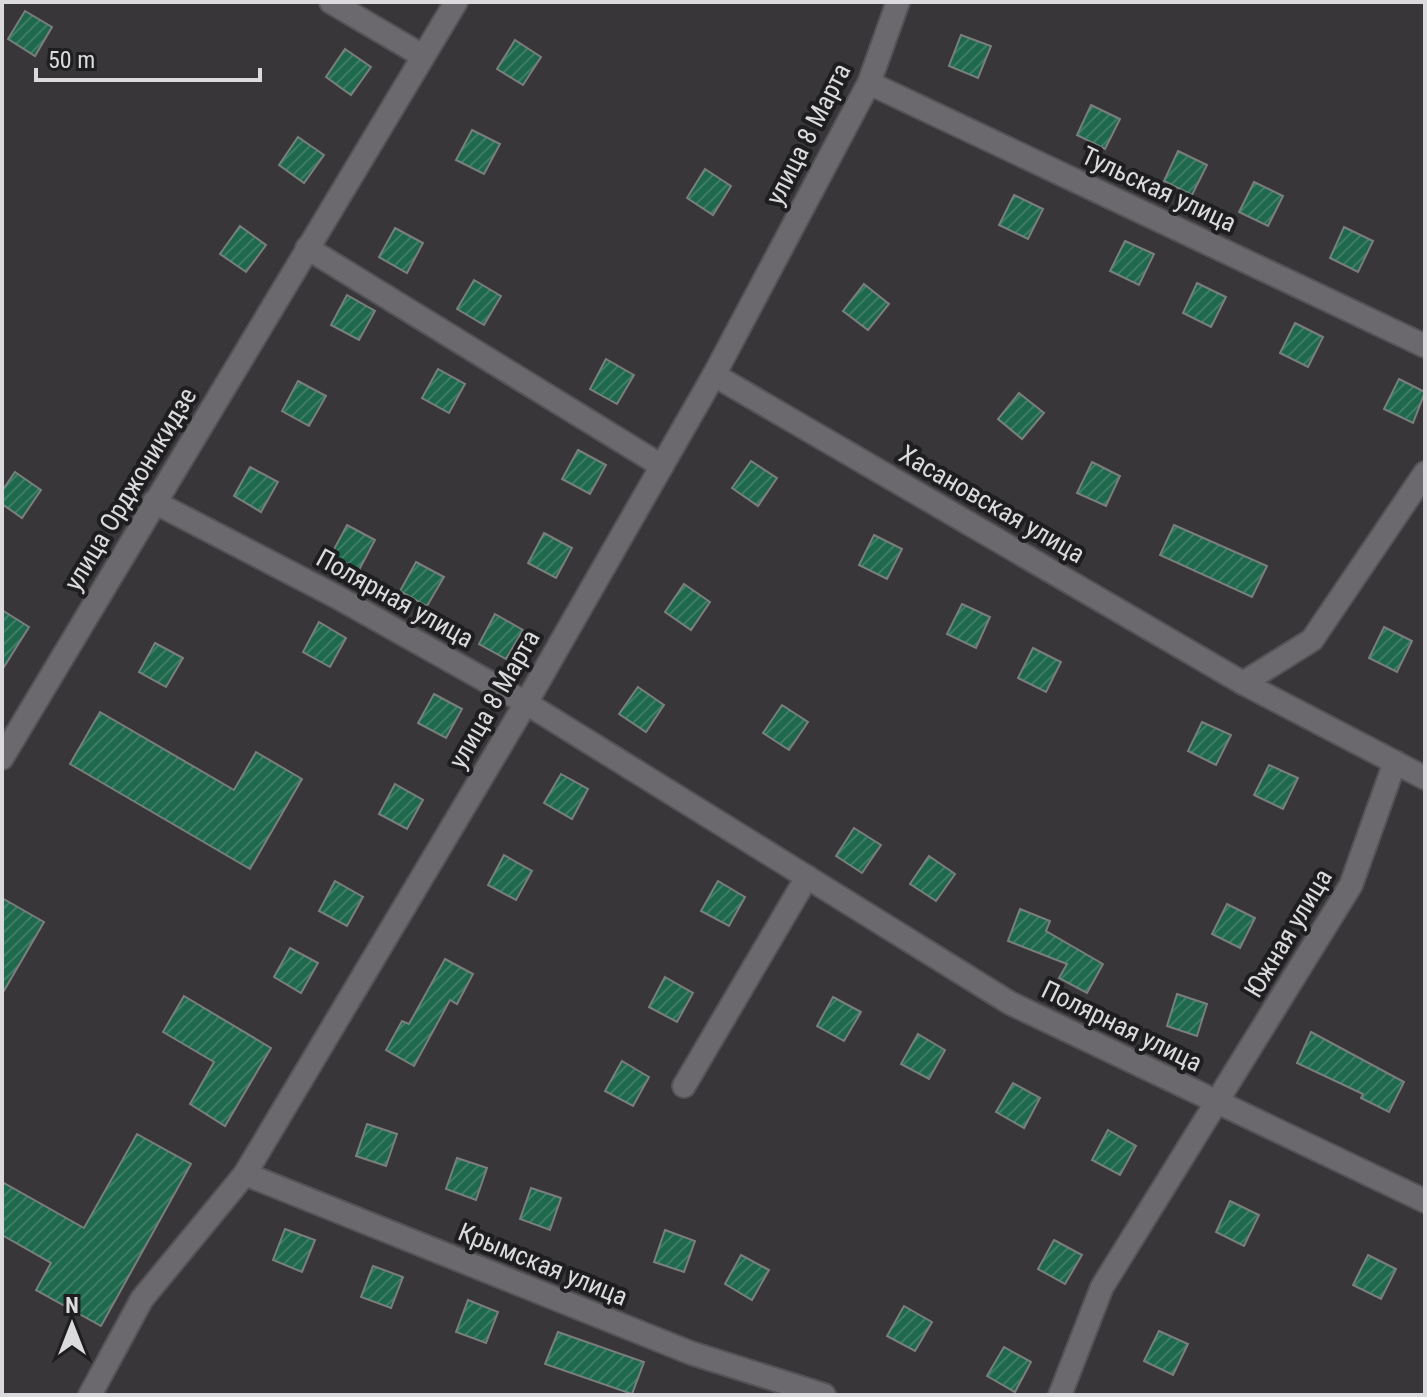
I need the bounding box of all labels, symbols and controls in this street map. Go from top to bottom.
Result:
scale bar [36,32,260,82]
text: 50 m [48,46,95,74]
street label: улица 8 Марта [759,58,857,210]
street label: Тульская улица [1077,140,1241,238]
street label: улица Орджоникидзе [58,382,202,596]
street label: Хасановская улица [894,439,1090,569]
street label: Полярная улица [311,543,479,653]
street label: улица 8 Марта [442,624,546,774]
street label: Южная улица [1238,863,1338,1003]
street label: Полярная улица [1037,974,1207,1078]
street label: Крымская улица [454,1216,632,1312]
north arrow [32,1285,112,1365]
text: N [65,1293,79,1318]

